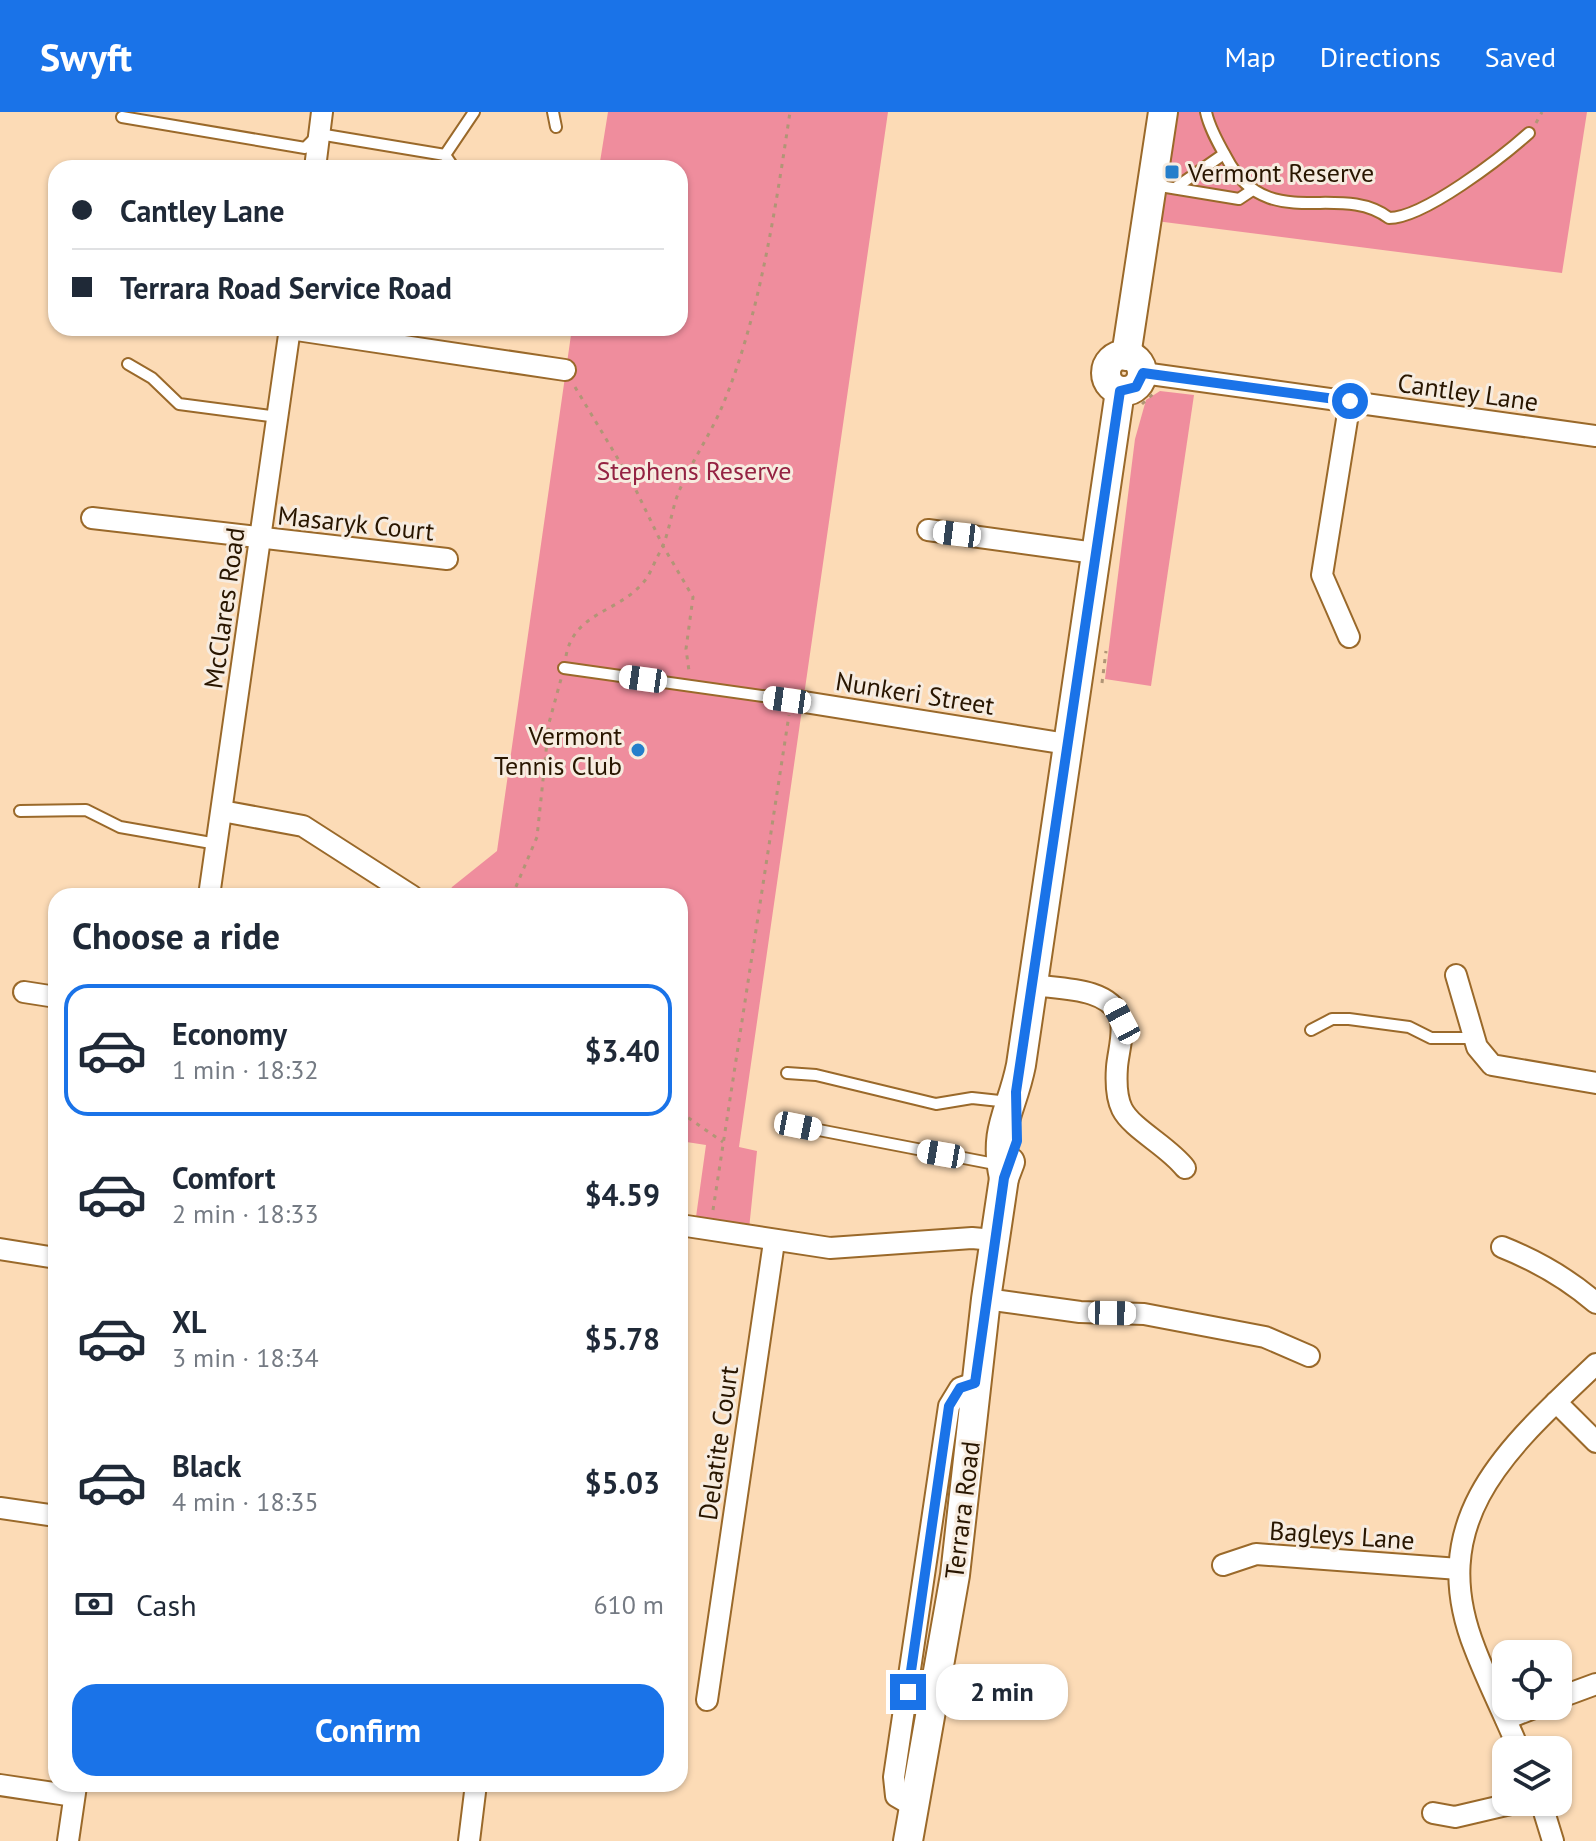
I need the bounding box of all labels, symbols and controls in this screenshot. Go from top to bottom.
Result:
text: Swyft [40,32,132,81]
text: Map [1225,38,1276,75]
text: Directions [1320,38,1441,75]
text: Saved [1485,38,1556,75]
place label: Vermont Reserve [1187,156,1374,189]
marker: Vermont Reserve [1163,163,1181,181]
text: Cantley Lane [120,191,285,230]
text: Terrara Road Service Road [120,268,452,307]
street label: Cantley Lane [1395,366,1541,418]
route start [1332,383,1368,419]
park label: Stephens Reserve [596,454,792,487]
street label: Masaryk Court [276,498,436,548]
car [932,519,982,549]
street label: McClares Road [196,525,252,691]
car [618,664,668,694]
street label: Nunkeri Street [833,664,997,722]
car [762,685,812,715]
place label: Vermont Tennis Club [494,719,622,782]
marker: Vermont Tennis Club [629,741,647,759]
text: Choose a ride [72,912,280,959]
car [1100,994,1144,1048]
icon: car [76,1014,148,1086]
text: Economy [172,1014,287,1053]
text: $3.40 [585,1031,660,1070]
text: 1 min · 18:32 [172,1053,319,1086]
car [772,1110,824,1142]
car [915,1138,967,1170]
icon: car [76,1158,148,1230]
text: Comfort [172,1158,275,1197]
text: $4.59 [585,1175,660,1214]
text: 2 min · 18:33 [172,1197,319,1230]
car [1088,1301,1136,1325]
icon: car [76,1302,148,1374]
text: XL [172,1302,206,1341]
text: $5.78 [585,1319,660,1358]
text: 3 min · 18:34 [172,1341,319,1374]
street label: Delatite Court [691,1364,745,1522]
street label: Terrara Road [937,1439,987,1581]
icon: car [76,1446,148,1518]
text: Black [172,1446,241,1485]
text: $5.03 [585,1463,660,1502]
text: 4 min · 18:35 [172,1485,319,1518]
street label: Bagleys Lane [1268,1513,1416,1557]
icon: cash [72,1582,116,1626]
text: Cash [136,1585,197,1624]
text: 610 m [593,1588,664,1621]
map controls [1492,1640,1572,1816]
button: locate [1492,1640,1572,1720]
callout: 2 min [936,1664,1068,1720]
route end [890,1674,926,1710]
text: 2 min [970,1675,1034,1708]
button: Confirm [72,1684,664,1776]
button: layers [1492,1736,1572,1816]

